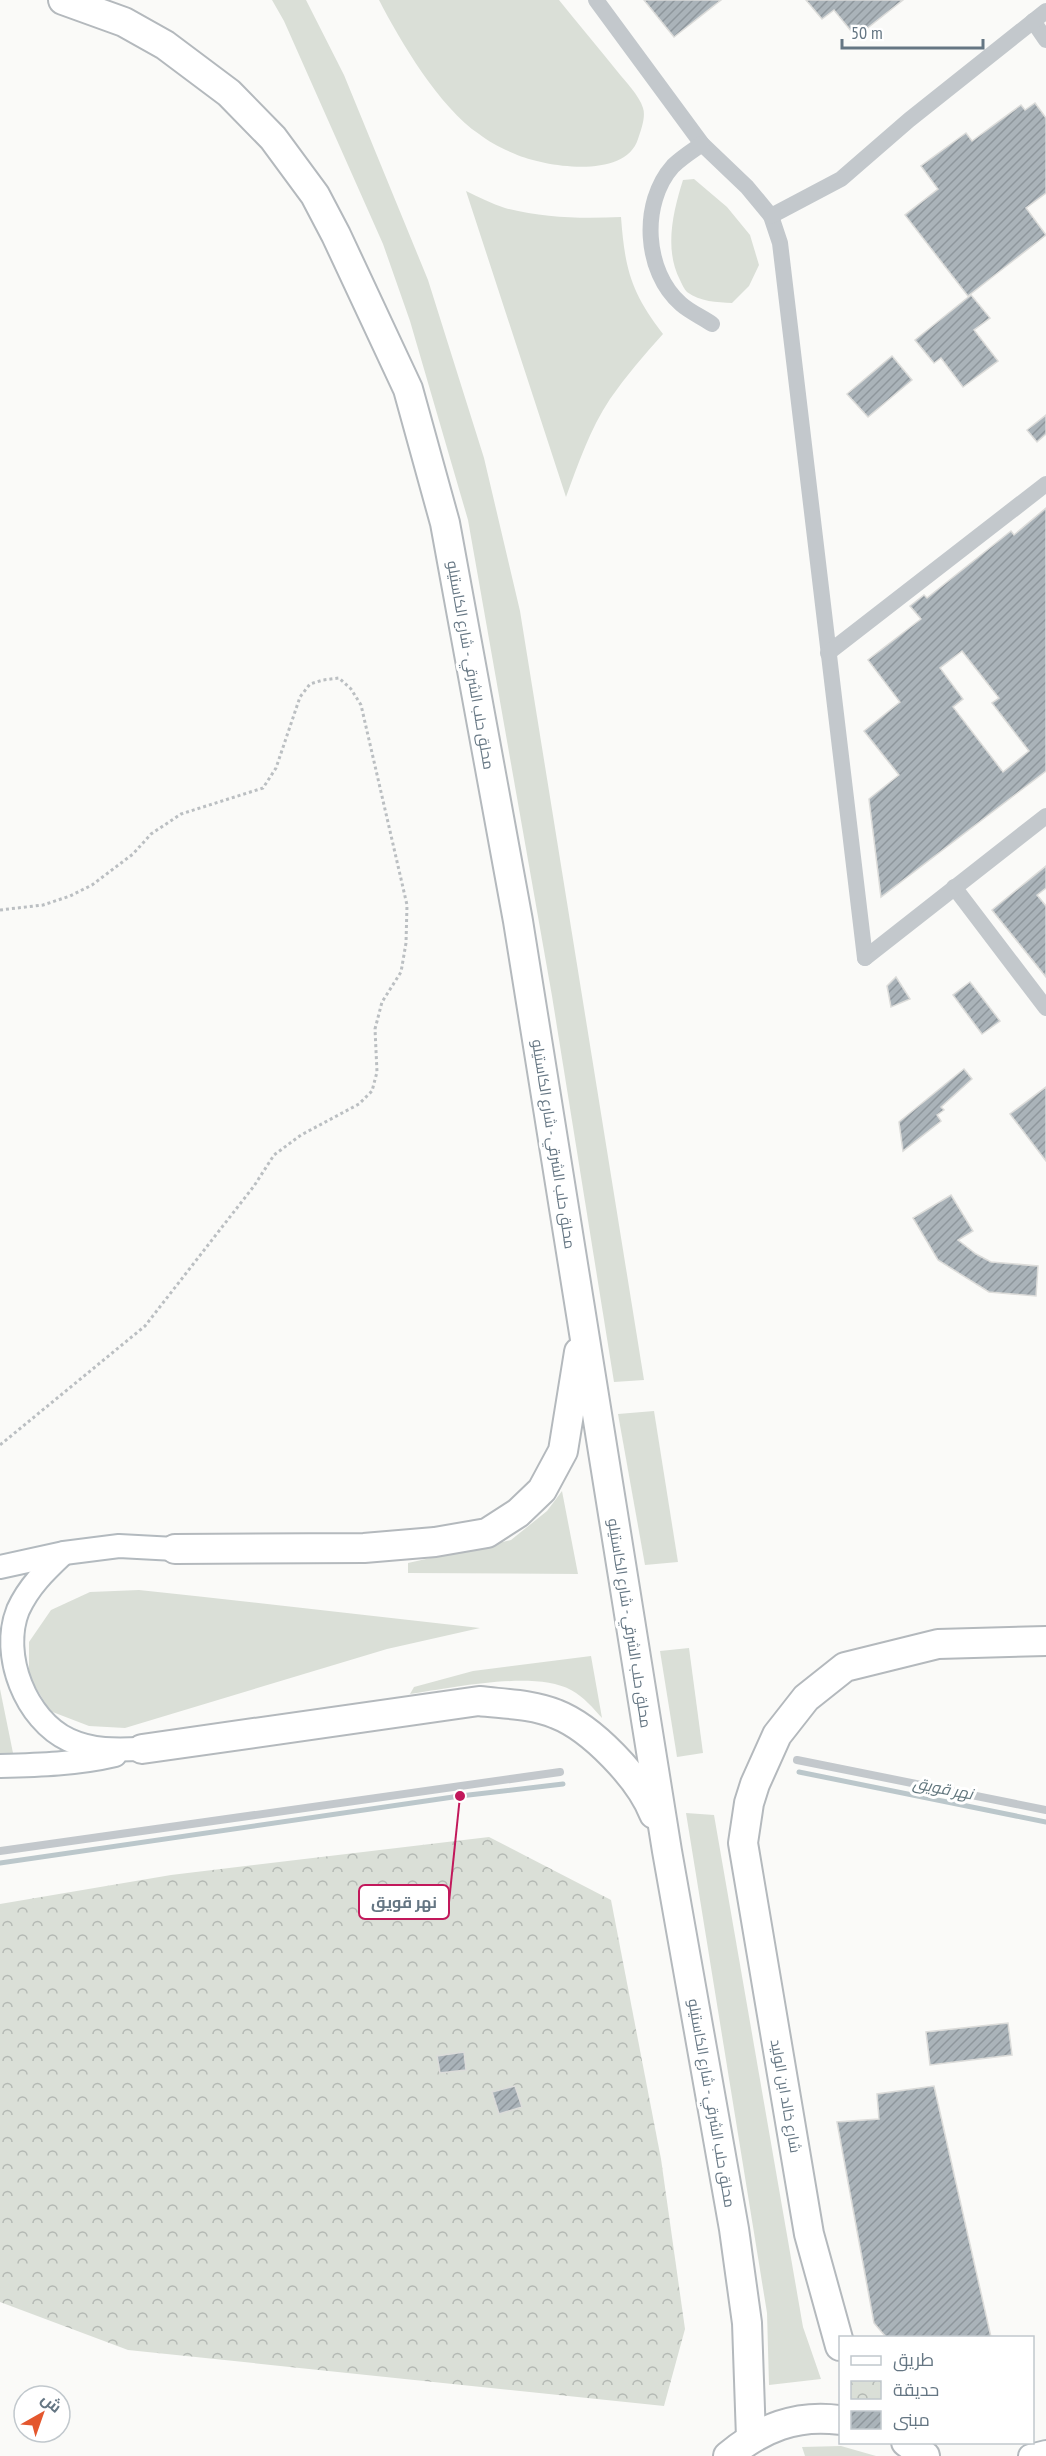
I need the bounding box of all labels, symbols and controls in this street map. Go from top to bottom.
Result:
scale bar [842,12,983,50]
text: 50 m [851,21,883,44]
street label: محلق حلب الشرقي - شارع الكاستيلو [440,559,499,771]
street label: محلق حلب الشرقي - شارع الكاستيلو [525,1038,580,1251]
street label: محلق حلب الشرقي - شارع الكاستيلو [601,1517,656,1730]
water label: نهر قويق [911,1772,976,1805]
callout: نهر قويق [359,1885,449,1919]
text: نهر قويق [371,1892,437,1912]
street label: محلق حلب الشرقي - شارع الكاستيلو [681,1997,740,2209]
street label: شارع خالد ابن الوليد [765,2038,805,2155]
legend [839,2336,1034,2444]
text: طريق [893,2348,934,2372]
text: حديقة [893,2378,939,2401]
north arrow [12,2384,72,2444]
text: ش [37,2388,66,2417]
text: مبنى [893,2408,930,2431]

